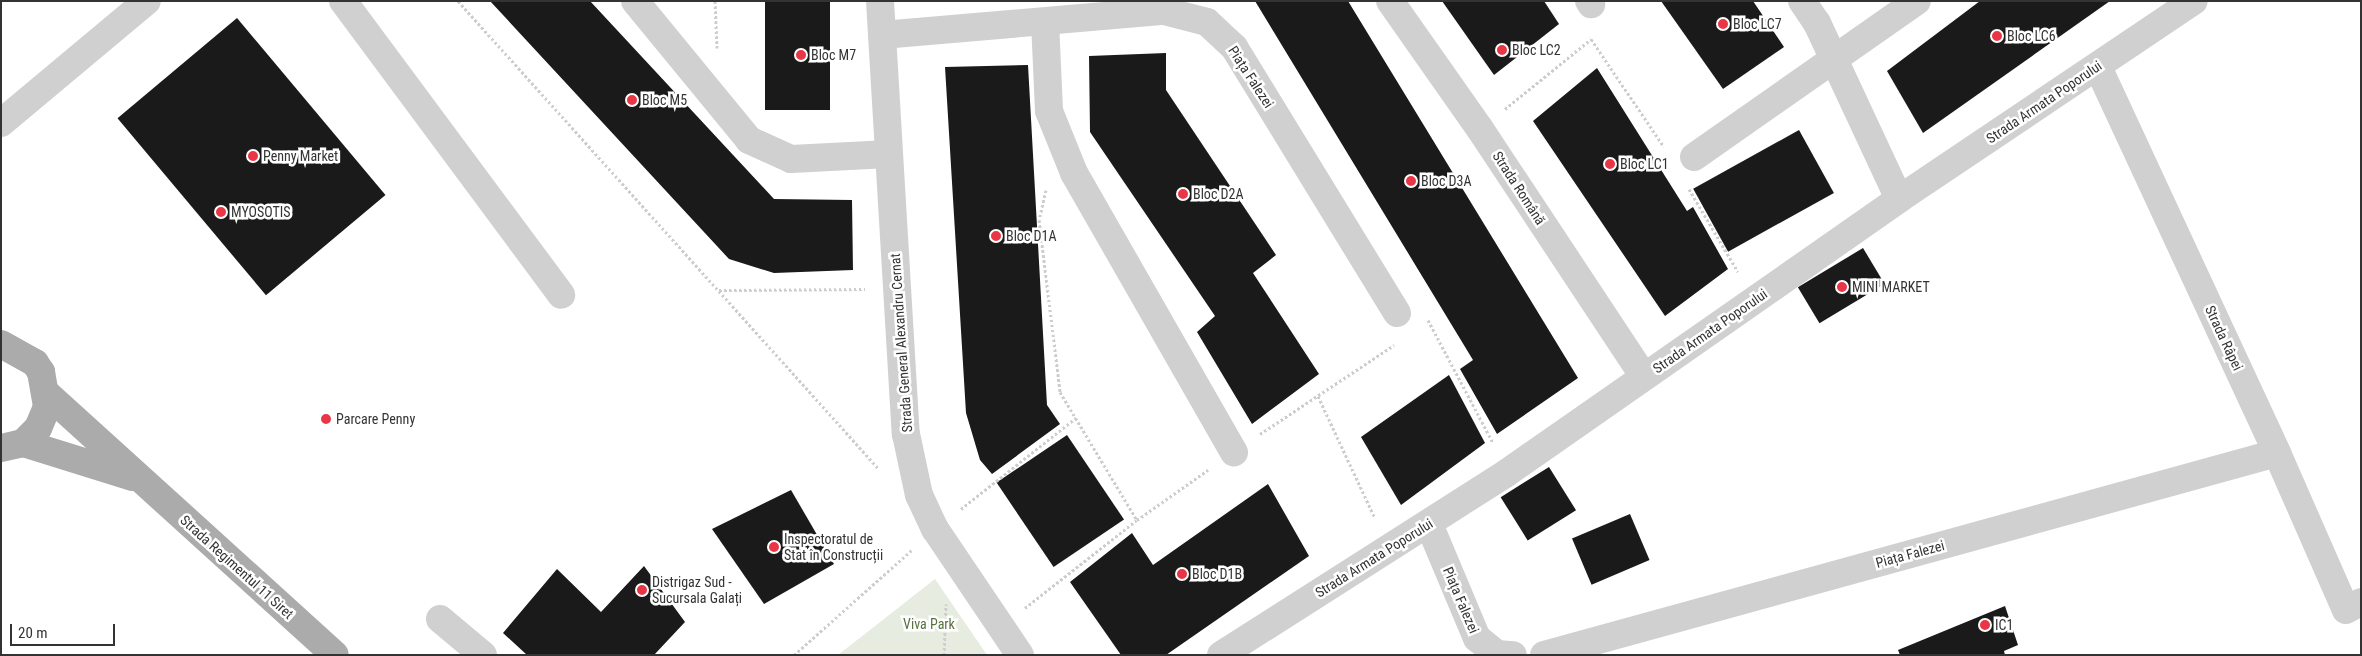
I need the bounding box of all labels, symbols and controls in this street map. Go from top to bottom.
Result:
place label: Bloc LC7 [1733,16,1782,32]
marker: Bloc LC7 [1717,18,1729,30]
place label: Bloc LC6 [2007,28,2056,44]
marker: Bloc LC6 [1991,30,2003,42]
place label: Bloc LC2 [1512,42,1561,58]
street label: Piața Falezei [1225,43,1277,111]
marker: Bloc LC2 [1496,44,1508,56]
place label: Bloc M7 [811,47,856,63]
marker: Bloc M7 [795,49,807,61]
street label: Strada Armata Poporului [1983,57,2105,147]
place label: Bloc M5 [642,92,687,108]
marker: Bloc M5 [626,94,638,106]
place label: Penny Market [263,148,338,164]
street label: Strada Română [1489,148,1549,228]
marker: Penny Market [247,150,259,162]
place label: Bloc LC1 [1620,156,1669,172]
marker: Bloc LC1 [1604,158,1616,170]
place label: Bloc D3A [1421,173,1472,189]
marker: Bloc D3A [1405,175,1417,187]
place label: Bloc D2A [1193,186,1244,202]
marker: Bloc D2A [1177,188,1189,200]
place label: MYOSOTIS [231,204,290,220]
marker: MYOSOTIS [215,206,227,218]
place label: Bloc D1A [1006,228,1057,244]
marker: Bloc D1A [990,230,1002,242]
street label: Strada General Alexandru Cernat [886,253,916,433]
place label: MINI MARKET [1852,279,1930,295]
marker: MINI MARKET [1836,281,1848,293]
street label: Strada Armata Poporului [1650,285,1770,377]
street label: Strada Râpei [2202,303,2246,373]
place label: Parcare Penny [336,411,415,427]
marker: Parcare Penny [320,413,332,425]
street label: Strada Regimentul 11 Siret [177,512,297,622]
street label: Strada Armata Poporului [1312,515,1436,601]
place label: Inspectoratul de Stat în Construcții [784,531,883,564]
street label: Piața Falezei [1874,537,1946,571]
marker: Inspectoratul de Stat în Construcții [768,541,780,553]
street label: Piața Falezei [1439,564,1483,636]
place label: Bloc D1B [1192,566,1242,582]
marker: Bloc D1B [1176,568,1188,580]
place label: Distrigaz Sud - Sucursala Galați [652,574,742,606]
marker: Distrigaz Sud - Sucursala Galați [636,584,648,596]
scale bar [12,614,118,646]
park label: Viva Park [903,616,955,632]
place label: IC1 [1995,617,2013,633]
marker: IC1 [1979,619,1991,631]
text: 20 m [18,624,48,642]

